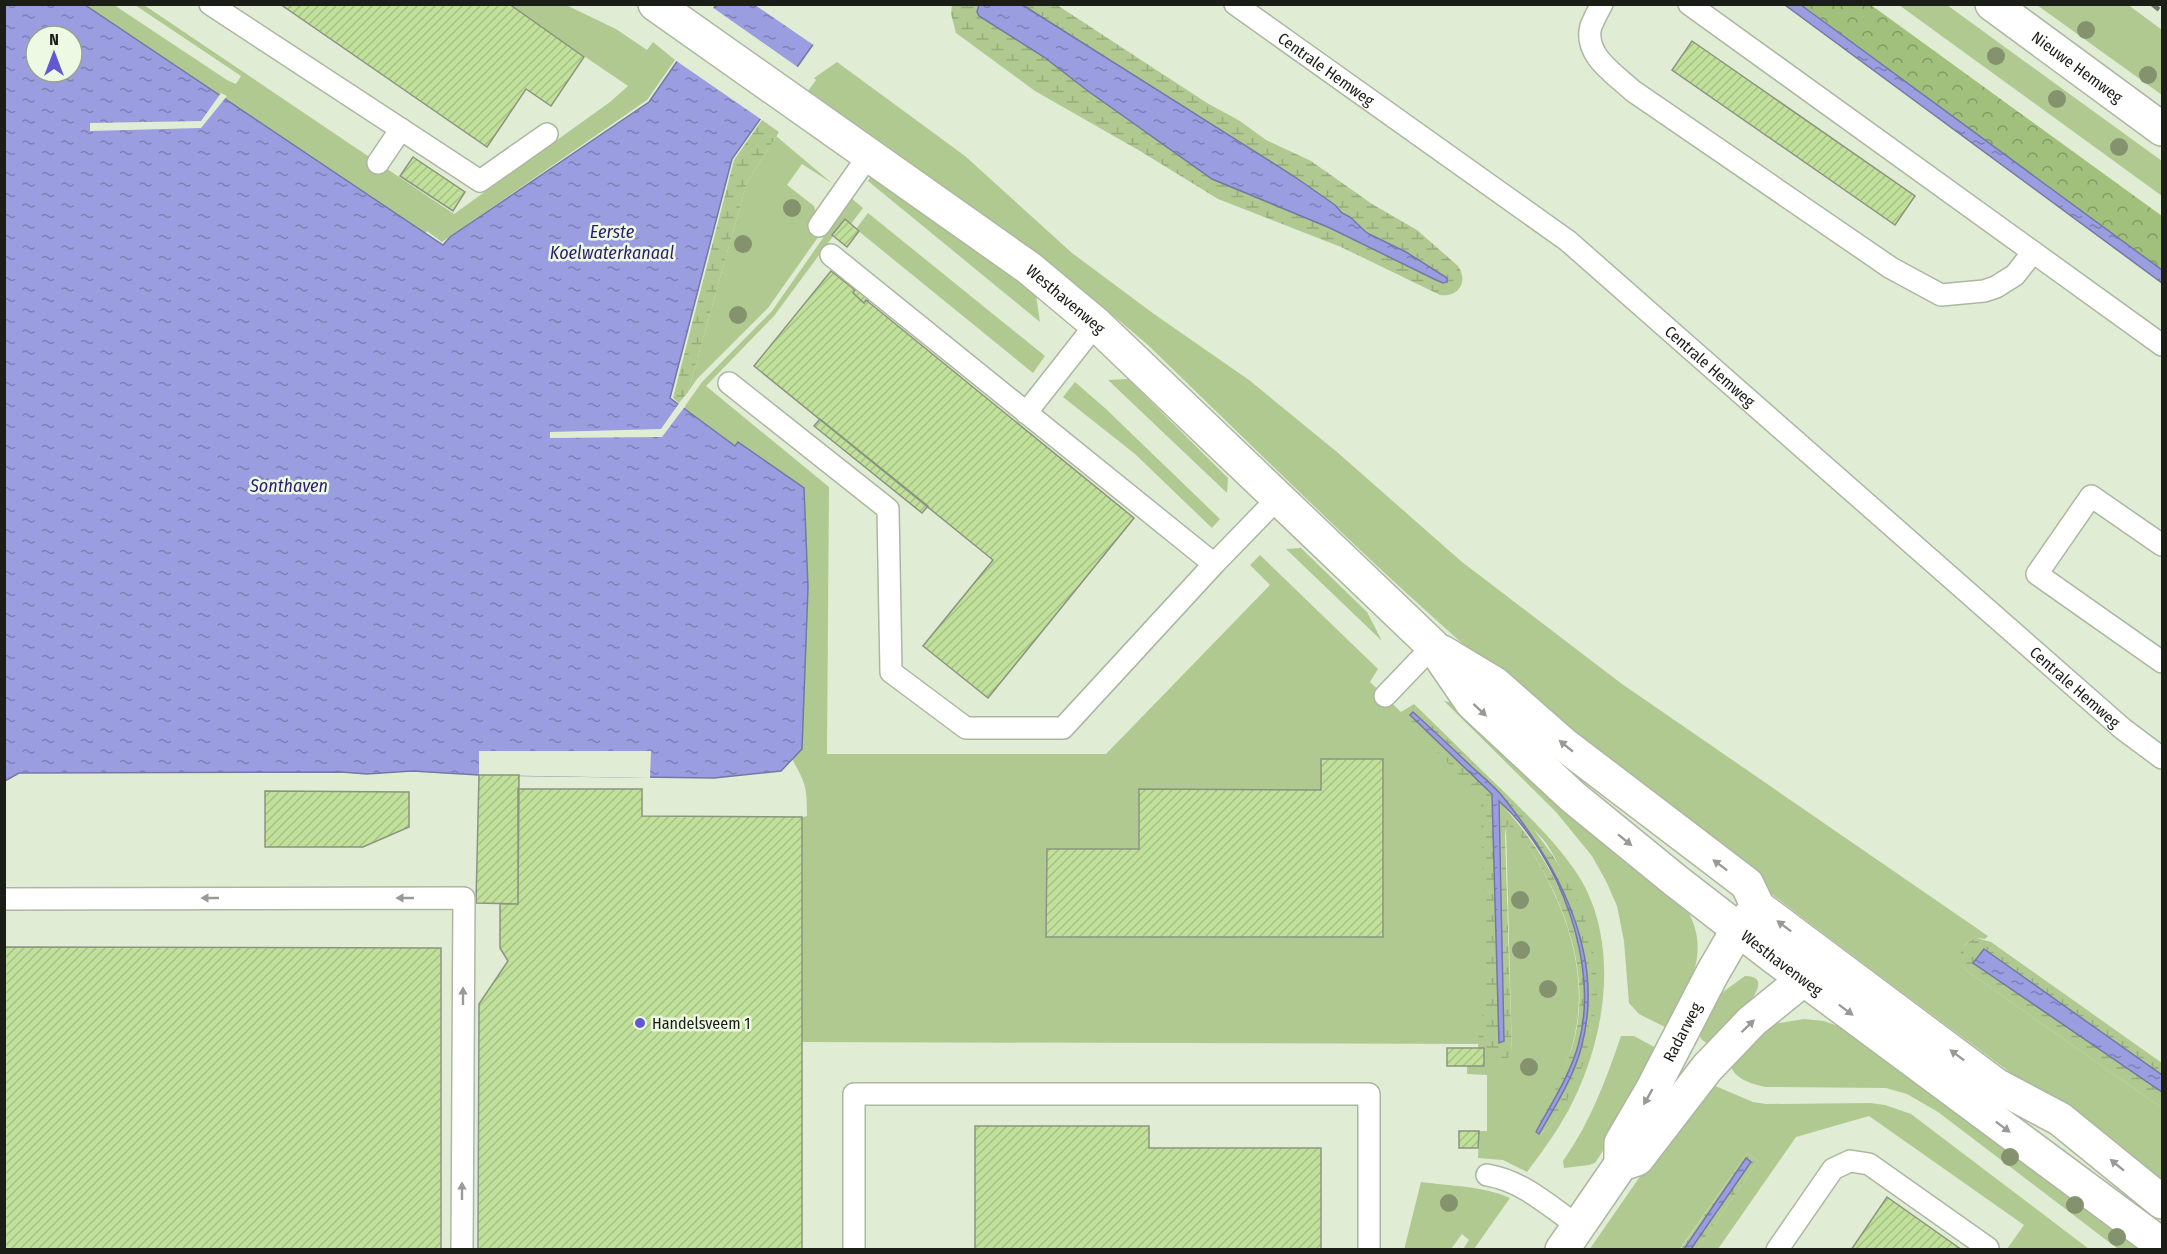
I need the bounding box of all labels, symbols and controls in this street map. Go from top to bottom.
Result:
north arrow [24,24,84,84]
street label: Nieuwe Hemweg [2028,28,2127,107]
street label: Centrale Hemweg [1274,29,1378,110]
text: N [49,30,59,49]
water label: Eerste Koelwaterkanaal [550,221,674,264]
street label: Westhavenweg [1022,261,1109,338]
street label: Centrale Hemweg [1661,322,1759,411]
water label: Sonthaven [249,475,328,497]
street label: Centrale Hemweg [2026,643,2124,732]
one-way arrow [1473,703,1487,717]
one-way arrow [1558,739,1574,752]
one-way arrow [1617,834,1633,847]
one-way arrow [1713,859,1728,871]
one-way arrow [201,893,220,903]
one-way arrow [396,893,415,903]
one-way arrow [1776,921,1791,933]
street label: Westhavenweg [1737,926,1827,1000]
one-way arrow [458,987,468,1006]
street label: Radarweg [1659,999,1706,1065]
one-way arrow [1839,1004,1854,1016]
place label: Handelsveem 1 [652,1014,750,1033]
marker: Handelsveem 1 [633,1016,647,1030]
one-way arrow [1740,1019,1754,1033]
one-way arrow [1949,1050,1964,1062]
one-way arrow [1642,1089,1653,1105]
one-way arrow [1995,1120,2010,1132]
one-way arrow [2109,1159,2125,1172]
one-way arrow [457,1182,467,1201]

